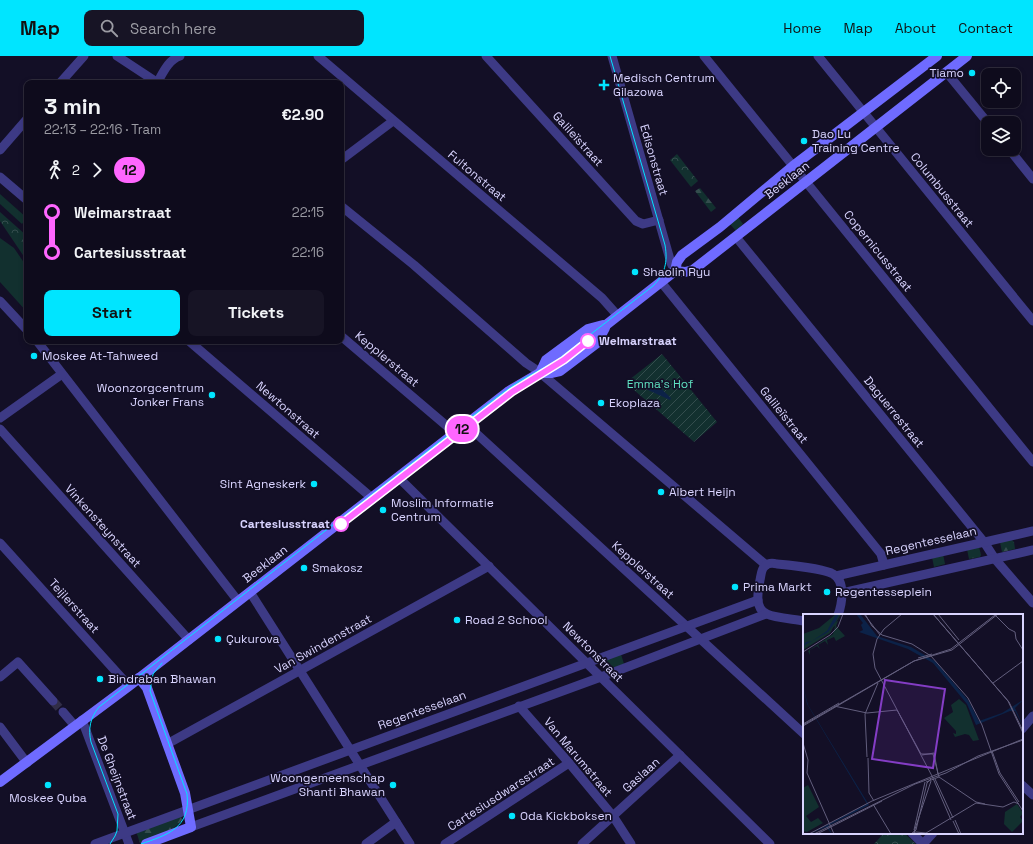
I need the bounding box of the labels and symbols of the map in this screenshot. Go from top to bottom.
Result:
place label: Tiamo [929,65,964,81]
marker: Tiamo [967,68,977,78]
place label: Medisch Centrum Gilazowa [613,70,715,100]
marker: Medisch Centrum Gilazowa [598,79,610,91]
street label: Galileïstraat [549,108,607,170]
street label: Edisonstraat [636,122,672,198]
place label: Dao Lu Training Centre [812,126,900,156]
marker: Dao Lu Training Centre [799,136,809,146]
street label: Fultonstraat [444,147,510,205]
street label: Columbusstraat [907,149,977,231]
street label: Beeklaan [761,157,813,203]
street label: Copernicusstraat [840,207,916,295]
place label: Shaolin Ryu [643,264,710,280]
marker: Shaolin Ryu [630,267,640,277]
street label: Kepplerstraat [352,327,422,391]
marker: Weimarstraat [580,333,596,349]
place label: Weimarstraat [599,333,677,349]
place label: Moskee At-Tahweed [42,348,158,364]
marker: Moskee At-Tahweed [29,351,39,361]
street label: Daguerrestraat [860,373,928,451]
park label: Emma's Hof [627,376,693,392]
street label: Newtonstraat [253,378,323,442]
place label: Woonzorgcentrum Jonker Frans [97,380,204,410]
street label: Galileïstraat [756,383,812,447]
marker: Woonzorgcentrum Jonker Frans [207,390,217,400]
place label: Ekoplaza [609,395,660,411]
marker: Ekoplaza [596,398,606,408]
line badge: 12 [444,416,480,442]
place label: Sint Agneskerk [220,476,307,492]
marker: Sint Agneskerk [309,479,319,489]
street label: Vinkensteynstraat [61,481,145,571]
place label: Albert Heijn [669,484,736,500]
marker: Albert Heijn [656,487,666,497]
place label: Moslim Informatie Centrum [391,495,494,525]
marker: Moslim Informatie Centrum [378,505,388,515]
place label: Cartesiusstraat [240,516,330,532]
marker: Cartesiusstraat [333,516,349,532]
street label: Regentesselaan [884,523,978,559]
street label: Kepplerstraat [608,538,678,602]
street label: Beeklaan [239,541,291,587]
place label: Smakosz [312,560,363,576]
marker: Smakosz [299,563,309,573]
street label: Teijlerstraat [45,575,103,637]
place label: Prima Markt [743,579,812,595]
marker: Prima Markt [730,582,740,592]
place label: Regentesseplein [835,584,932,600]
marker: Regentesseplein [822,587,832,597]
street label: Van Swindenstraat [272,611,374,677]
place label: Road 2 School [465,612,548,628]
inset map [803,614,1023,834]
marker: Road 2 School [452,615,462,625]
street label: Newtonstraat [559,618,627,686]
place label: Çukurova [226,631,280,647]
marker: Çukurova [213,634,223,644]
place label: Bindraban Bhawan [108,671,216,687]
marker: Bindraban Bhawan [95,674,105,684]
street label: Regentesselaan [376,687,468,733]
street label: Van Marumstraat [540,714,616,800]
street label: De Gheijnstraat [94,734,140,822]
street label: Cartesiusdwarsstraat [445,753,557,835]
street label: Gaslaan [619,754,663,796]
place label: Woongemeenschap Shanti Bhawan [270,770,385,800]
marker: Moskee Quba [43,780,53,790]
marker: Woongemeenschap Shanti Bhawan [388,780,398,790]
place label: Moskee Quba [9,790,87,806]
place label: Oda Kickboksen [520,808,612,824]
marker: Oda Kickboksen [507,811,517,821]

